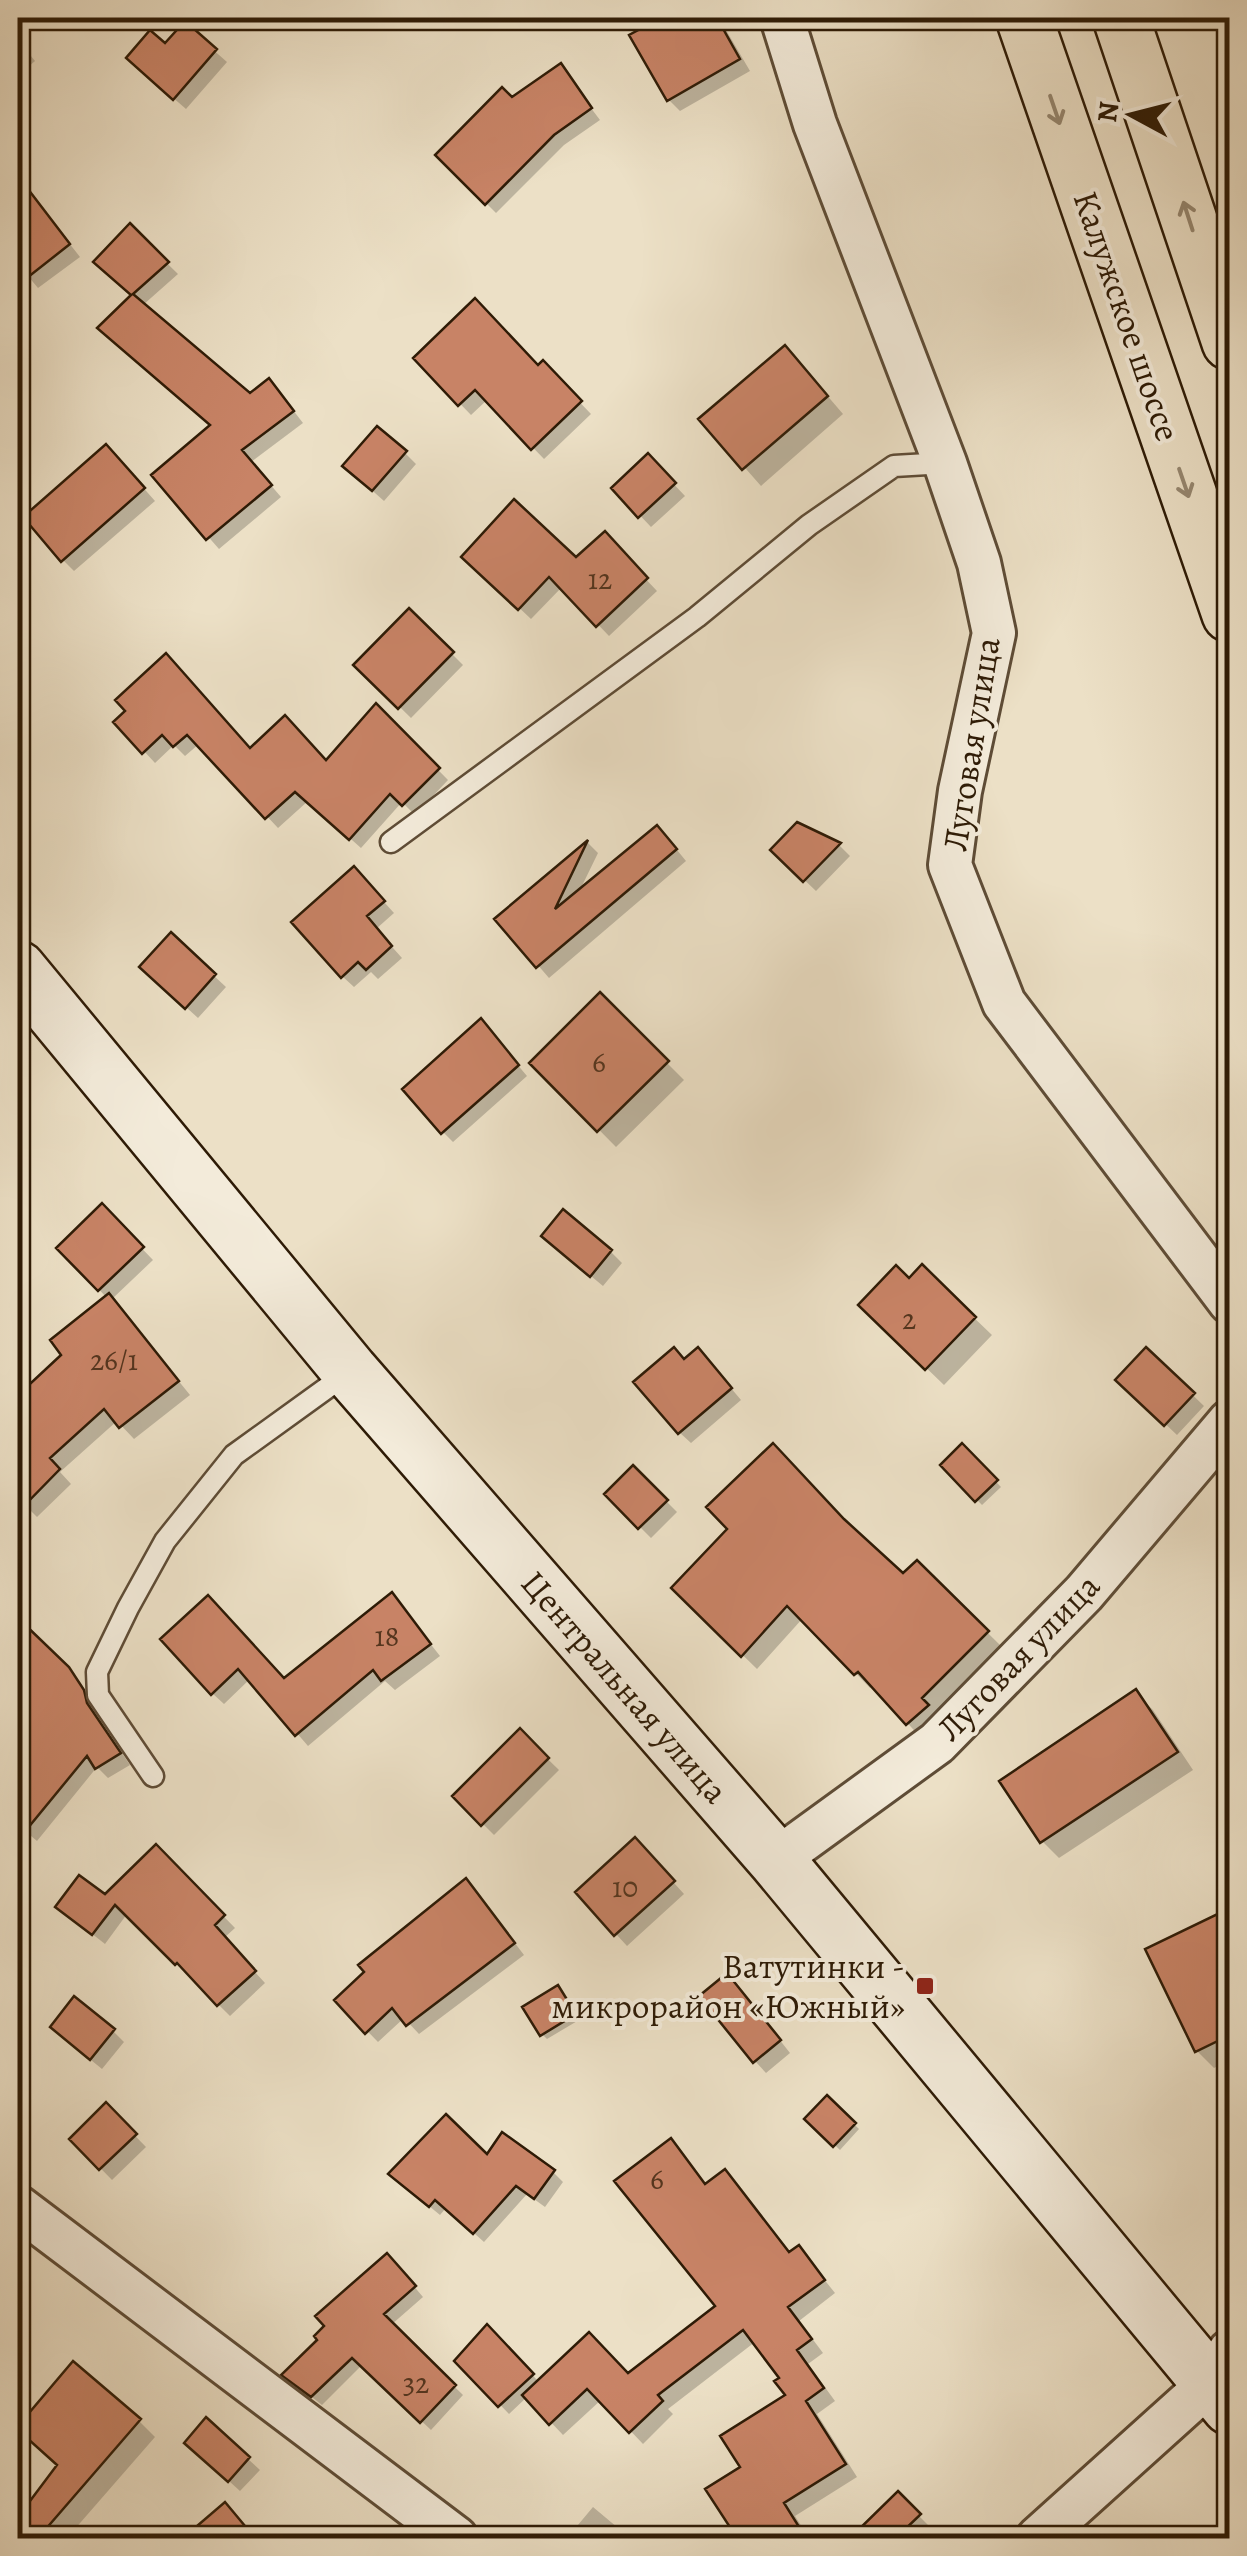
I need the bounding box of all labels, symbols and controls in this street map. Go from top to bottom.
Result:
north arrow [1082,65,1182,165]
one-way arrow [1048,93,1066,125]
text: N [1088,100,1128,125]
street label: Калужское шоссе [1062,184,1192,448]
one-way arrow [1177,201,1195,233]
one-way arrow [1177,467,1195,499]
house number: 12 [588,559,612,599]
street label: Луговая улица [930,634,1012,854]
house number: 6 [592,1042,606,1082]
house number: 2 [902,1299,916,1339]
house number: 26/1 [90,1340,138,1380]
street label: Центральная улица [511,1560,739,1814]
street label: Луговая улица [926,1563,1110,1751]
house number: 18 [375,1616,399,1656]
house number: 10 [612,1867,638,1907]
place label: Ватутинки - микрорайон «Южный» [551,1942,905,2030]
marker: Ватутинки - микрорайон «Южный» [914,1975,936,1997]
house number: 6 [650,2159,664,2199]
house number: 32 [403,2363,429,2403]

